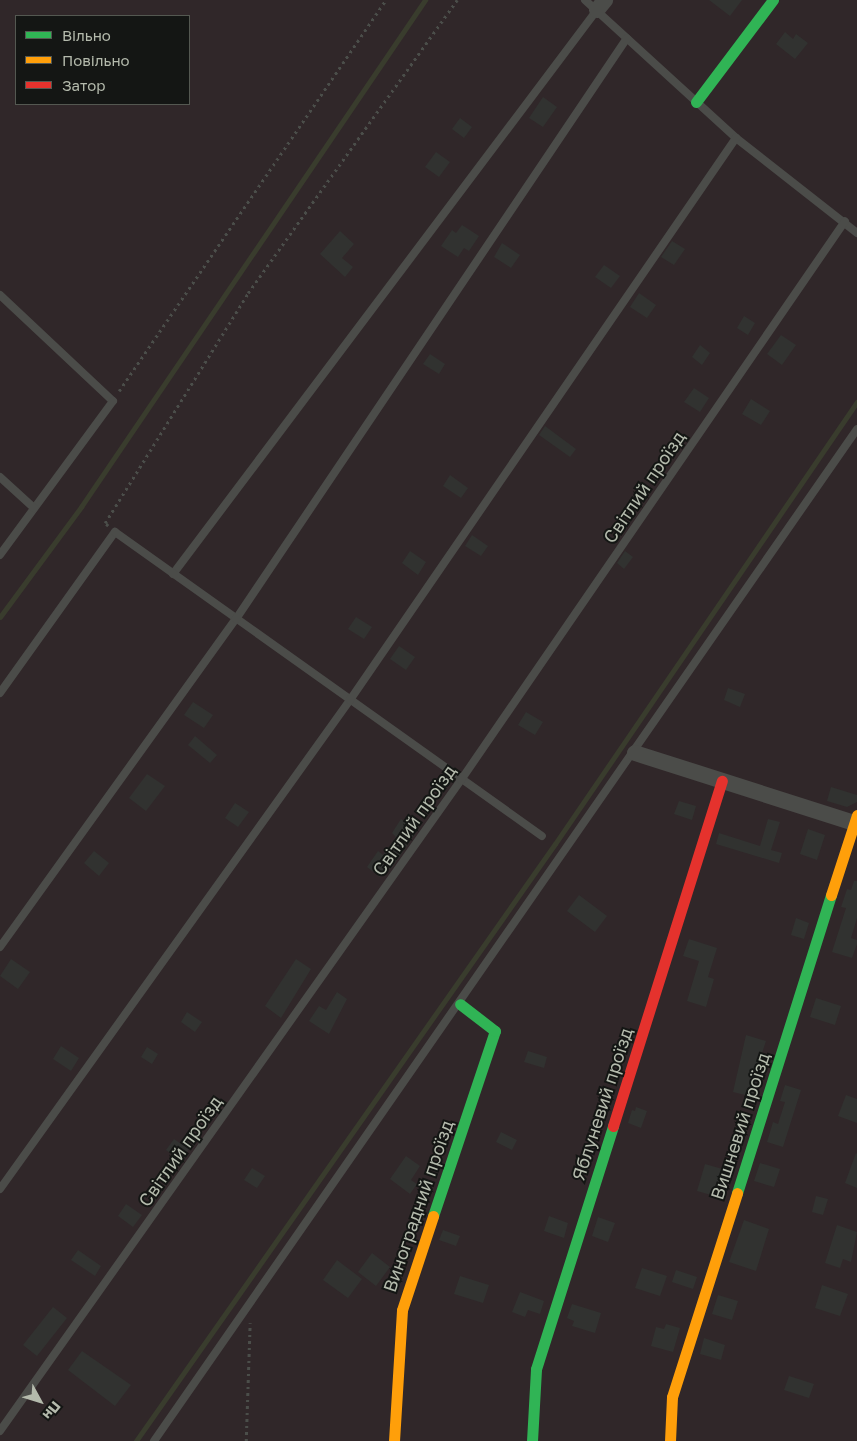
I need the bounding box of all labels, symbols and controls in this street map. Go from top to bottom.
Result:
legend [15,15,190,105]
text: Вільно [62,26,111,44]
text: Повільно [62,51,130,69]
text: Затор [62,76,105,94]
street label: Світлий проїзд [599,427,689,547]
street label: Світлий проїзд [368,760,460,880]
street label: Яблуневий проїзд [567,1025,637,1183]
street label: Вишневий проїзд [706,1050,774,1202]
street label: Світлий проїзд [134,1091,226,1211]
street label: Виноградний проїзд [378,1117,458,1295]
north arrow [15,1376,65,1426]
text: Пн [39,1398,65,1423]

